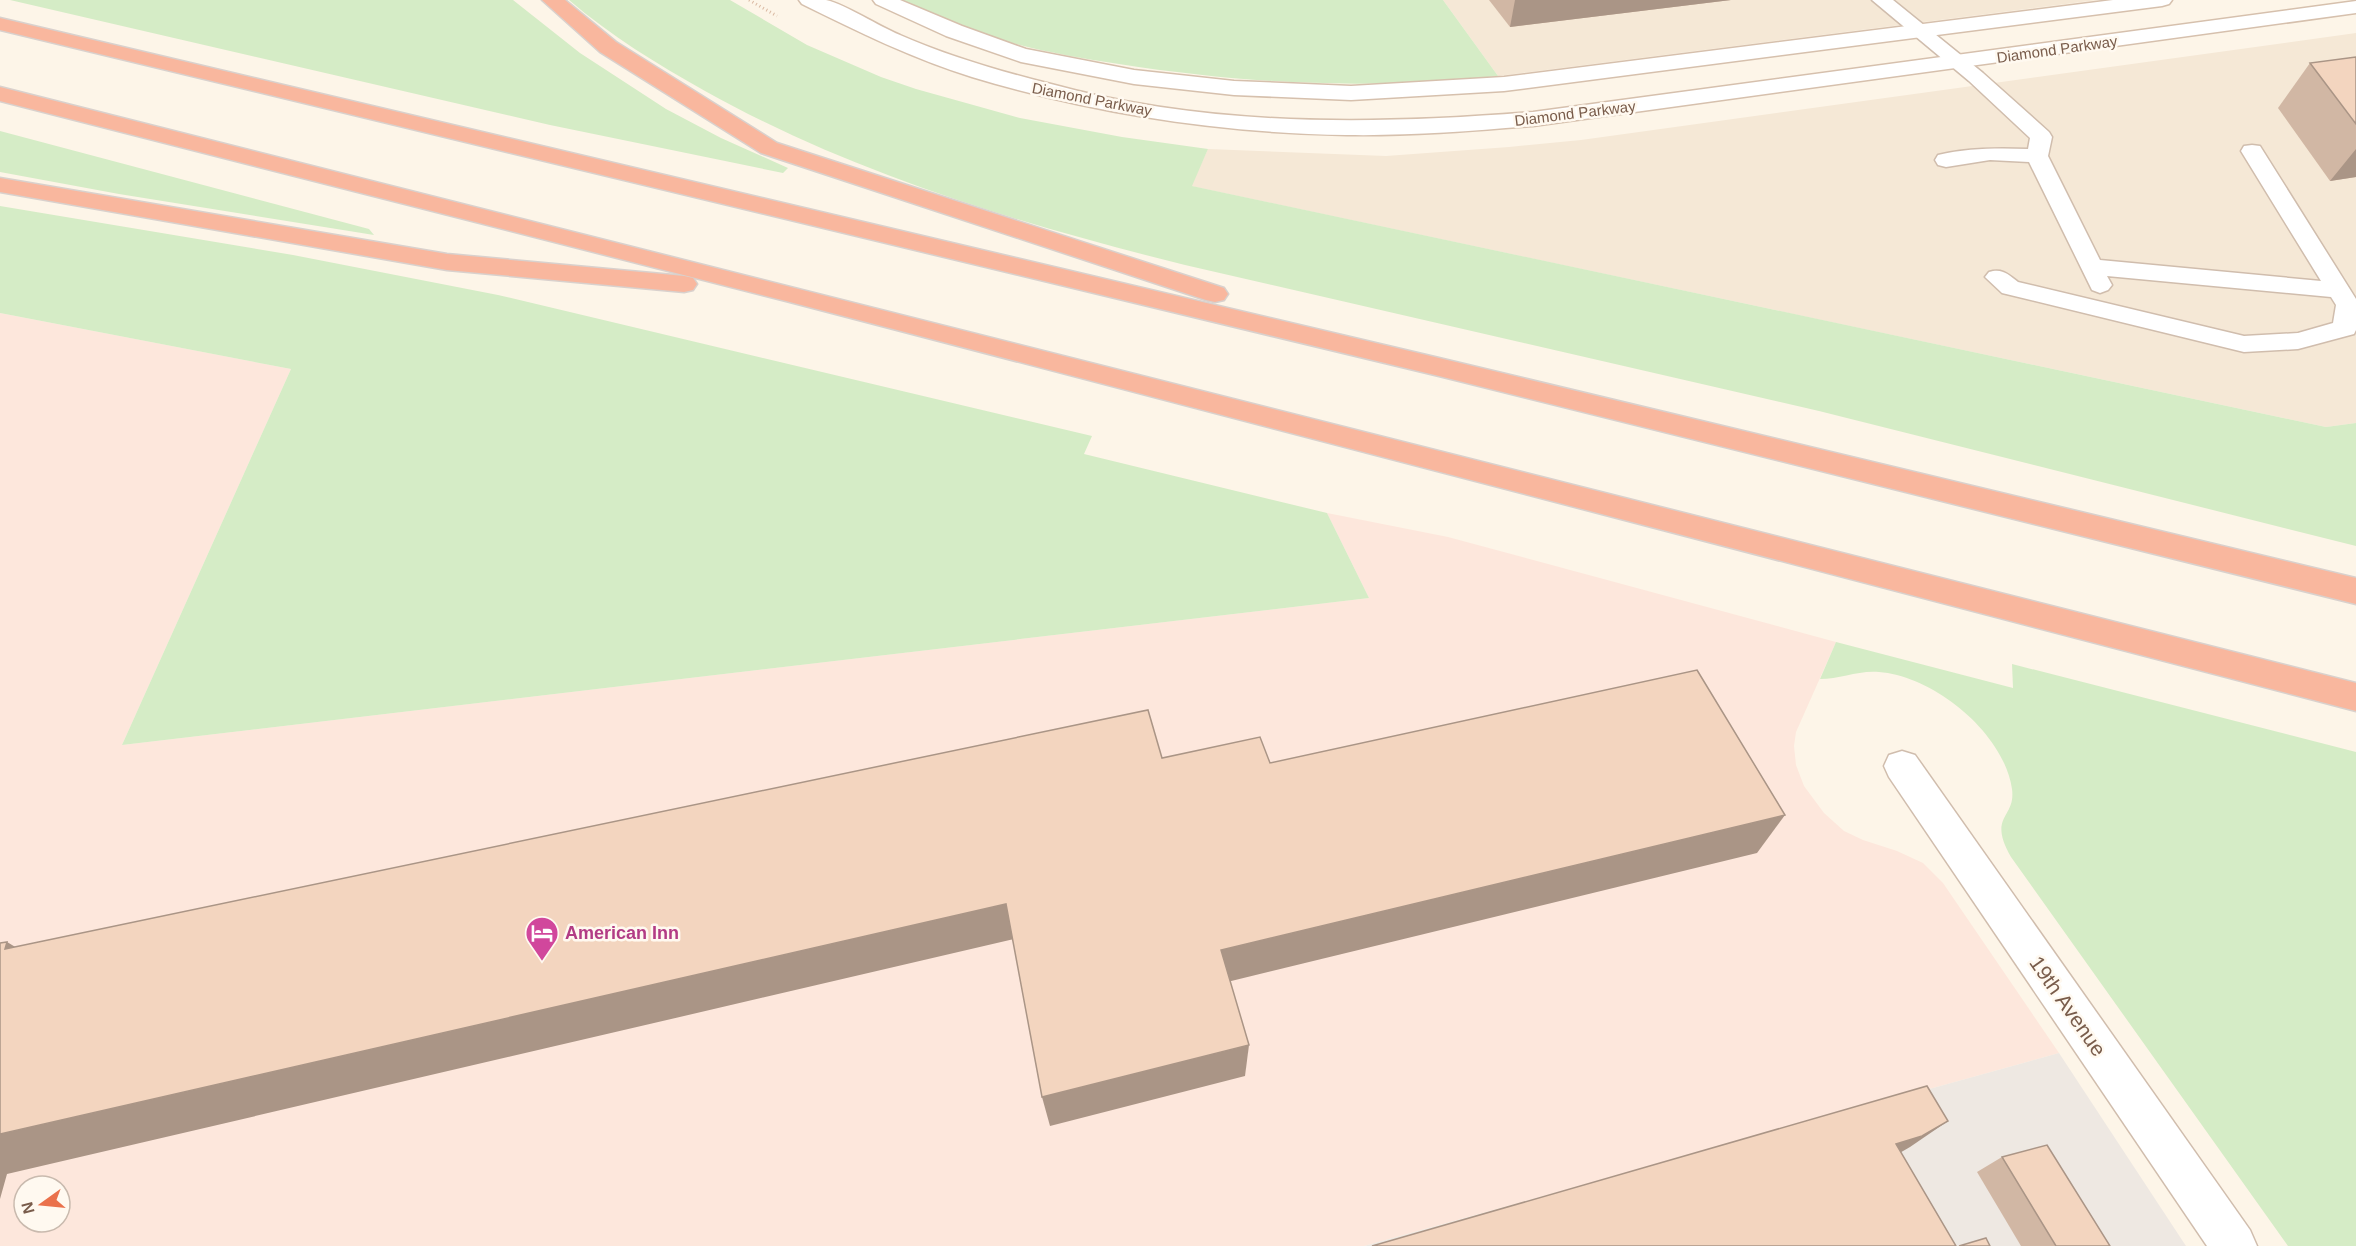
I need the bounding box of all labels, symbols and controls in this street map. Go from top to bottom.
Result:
street label: Diamond Parkway [1996,32,2119,66]
street label: Diamond Parkway [1031,79,1154,119]
street label: Diamond Parkway [1514,97,1637,129]
hotel icon: American Inn [524,915,560,962]
place label: American Inn [565,923,679,943]
street label: 19th Avenue [2025,952,2111,1060]
north arrow [12,1174,72,1234]
text: N [18,1200,38,1216]

